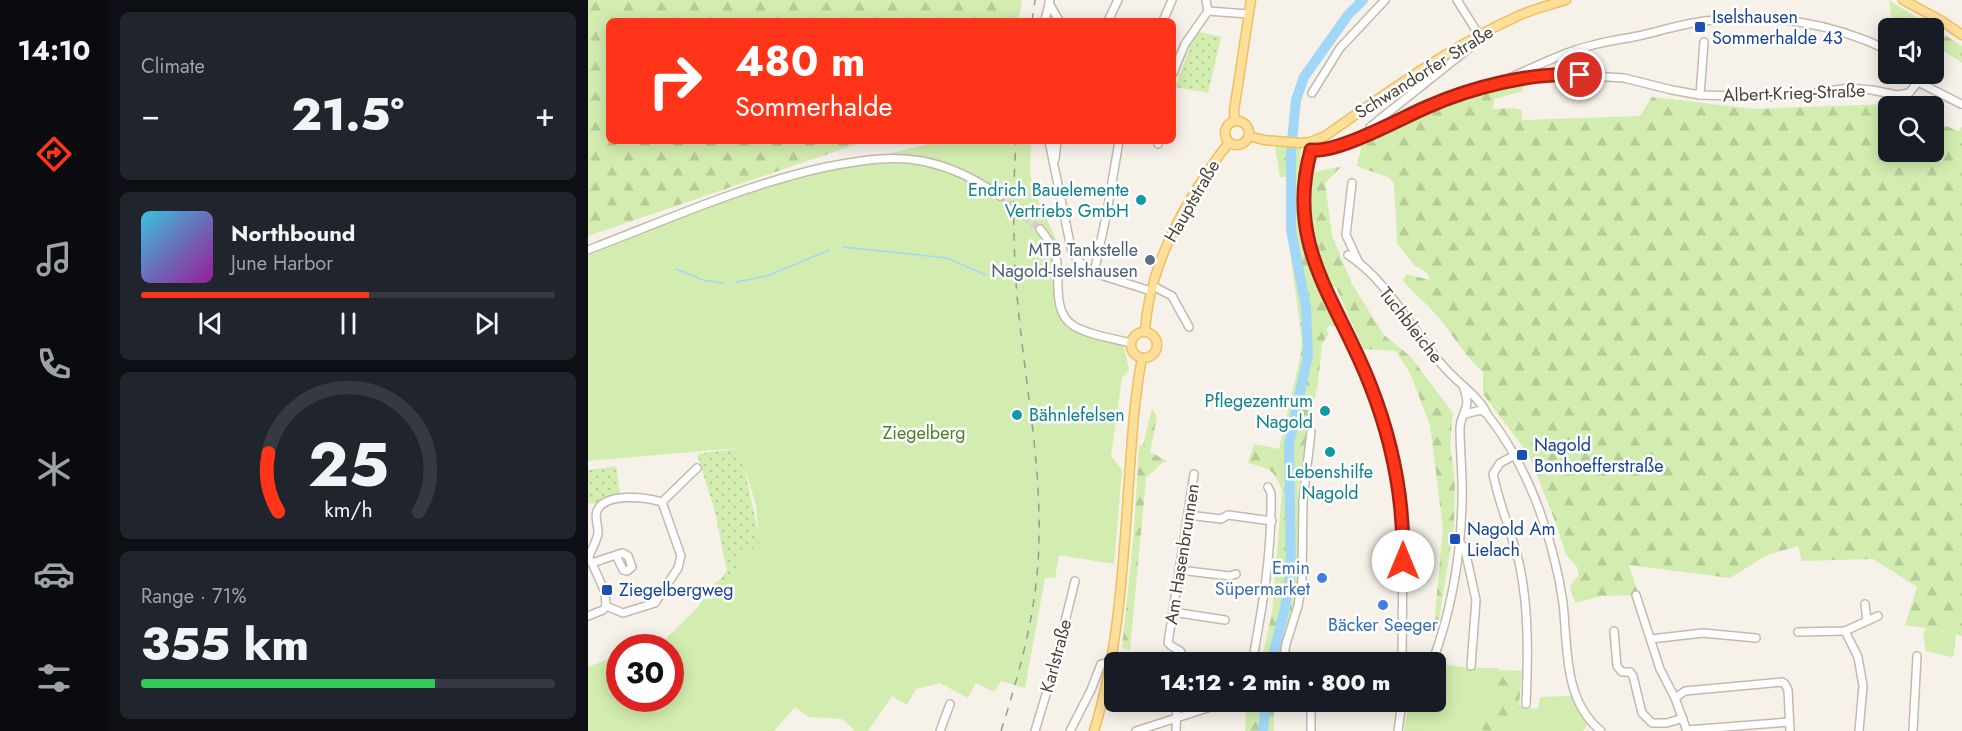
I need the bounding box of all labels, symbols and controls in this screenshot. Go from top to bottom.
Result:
place label: Iselshausen Sommerhalde 43 [1712,4,1843,51]
map controls [1878,18,1944,162]
button: sound [1878,18,1944,84]
street label: Schwandorfer Straße [1350,19,1498,125]
marker: Iselshausen Sommerhalde 43 [1693,20,1707,34]
text: 14:10 [18,31,90,70]
text: 480 m [735,31,866,92]
icon: right [636,42,714,120]
pin [1554,49,1605,100]
text: Climate [141,52,205,81]
icon: arrive [1563,58,1596,91]
street label: Albert-Krieg-Straße [1722,78,1866,108]
text: 21.5° [291,82,404,147]
text: Sommerhalde [735,87,893,126]
text: − [141,91,160,138]
text: + [535,91,555,138]
button: search [1878,96,1944,162]
icon: directions [33,133,75,175]
street label: Hauptstraße [1158,155,1226,247]
place label: Endrich Bauelemente Vertriebs GmbH [968,177,1129,224]
marker: Endrich Bauelemente Vertriebs GmbH [1134,193,1148,207]
text: Northbound [231,217,355,249]
place label: MTB Tankstelle Nagold-Iselshausen [991,237,1138,284]
icon: music [33,238,75,280]
text: June Harbor [231,249,333,278]
marker: MTB Tankstelle Nagold-Iselshausen [1143,253,1157,267]
street label: Tuchbleiche [1373,281,1449,369]
icon: previous [194,307,227,340]
icon: pause [332,307,365,340]
icon: next [470,307,503,340]
icon: phone [33,343,75,385]
place label: Pflegezentrum Nagold [1205,388,1313,435]
place label: Bähnlefelsen [1029,402,1125,428]
marker: Pflegezentrum Nagold [1318,404,1332,418]
marker: Bähnlefelsen [1010,408,1024,422]
text: 25 [307,420,389,510]
park label: Ziegelberg [882,420,966,446]
place label: Nagold Bonhoefferstraße [1534,432,1663,479]
marker: Lebenshilfe Nagold [1323,445,1337,459]
icon: climate [33,448,75,490]
marker: Nagold Bonhoefferstraße [1515,448,1529,462]
place label: Lebenshilfe Nagold [1287,459,1373,506]
street label: Am Hasenbrunnen [1158,482,1206,626]
text: km/h [324,495,372,526]
place label: Nagold Am Lielach [1467,516,1555,563]
position arrow [1371,529,1435,593]
marker: Nagold Am Lielach [1448,532,1462,546]
icon: car [33,553,75,595]
place label: Emin Süpermarket [1215,555,1311,602]
marker: Emin Süpermarket [1315,571,1329,585]
place label: Ziegelbergweg [619,577,734,603]
text: Range · 71% [141,582,247,611]
marker: Ziegelbergweg [600,583,614,597]
marker: Bäcker Seeger [1376,598,1390,612]
text: 355 km [141,612,309,677]
place label: Bäcker Seeger [1328,612,1439,638]
street label: Karlstraße [1034,616,1078,696]
speed limit sign: 30 [606,634,684,712]
icon: filters [33,657,75,699]
text: 14:12 · 2 min · 800 m [1160,666,1390,698]

